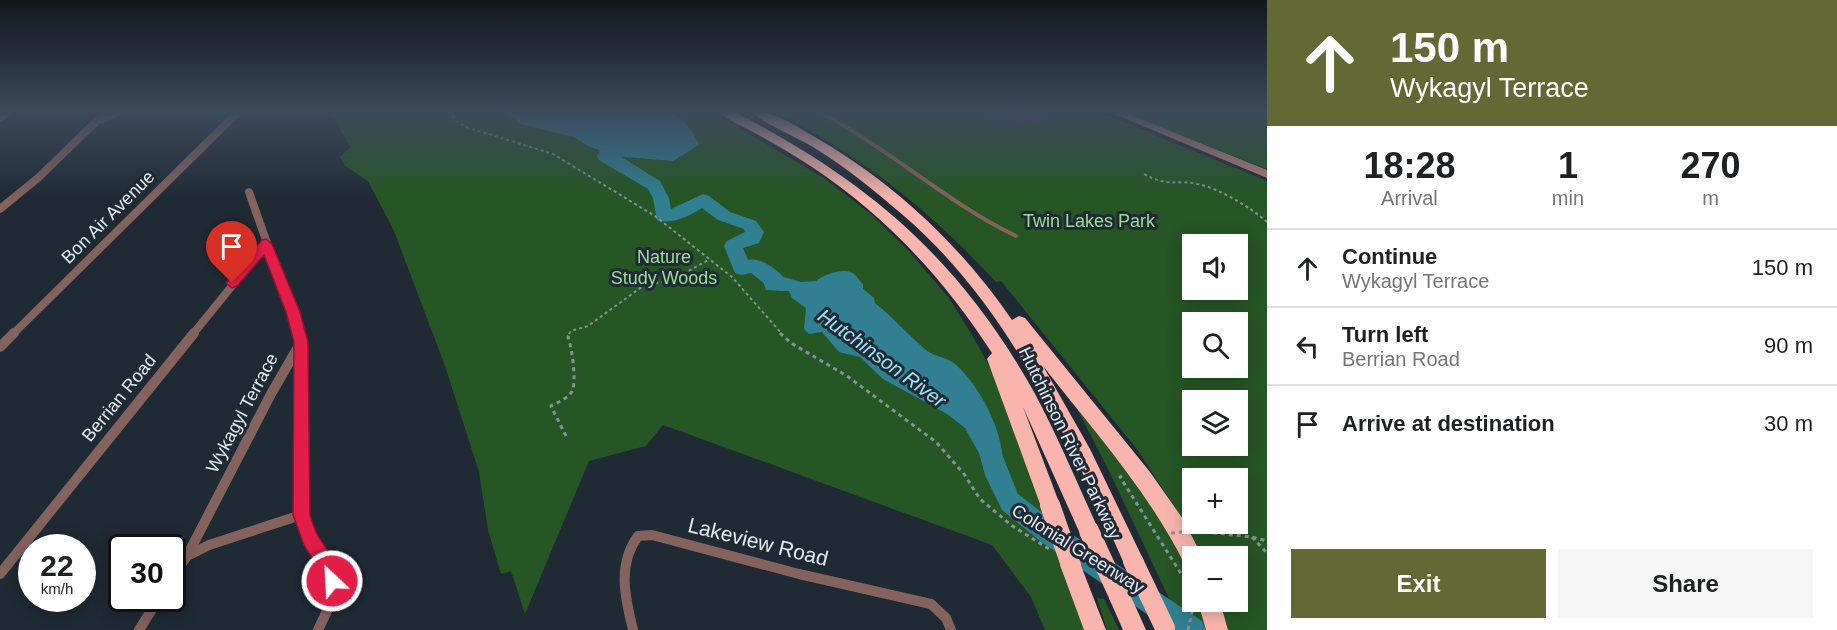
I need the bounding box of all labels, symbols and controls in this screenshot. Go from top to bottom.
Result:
icon: ahead [1291,24,1369,102]
text: 150 m [1390,24,1509,71]
text: Wykagyl Terrace [1390,73,1589,103]
text: 18:28 [1363,145,1455,186]
text: 1 [1558,145,1578,186]
text: 270 [1680,145,1741,186]
street label: Bon Air Avenue [58,167,158,267]
text: Arrival [1381,187,1438,209]
text: min [1552,187,1584,209]
text: m [1702,187,1719,209]
park label: Twin Lakes Park [1023,211,1156,231]
pin [206,221,257,283]
icon: arrive [215,230,248,263]
map controls [1182,234,1248,612]
button: sound [1182,234,1248,300]
text: Continue [1342,244,1437,269]
park label: Nature Study Woods [611,247,717,288]
icon: ahead [1291,252,1324,285]
text: 150 m [1752,255,1813,280]
text: Wykagyl Terrace [1342,270,1489,292]
water label: Hutchinson River [814,304,951,412]
button: search [1182,312,1248,378]
text: Turn left [1342,322,1428,347]
icon: left [1291,330,1324,363]
text: 90 m [1764,333,1813,358]
street label: Hutchinson River Parkway [1015,344,1125,542]
text: Berrian Road [1342,348,1460,370]
street label: Berrian Road [78,350,160,446]
street label: Wykagyl Terrace [202,350,282,476]
button: layers [1182,390,1248,456]
icon: arrive [1291,408,1324,441]
text: Arrive at destination [1342,411,1555,436]
text: 30 m [1764,411,1813,436]
button: + [1182,468,1248,534]
street label: Colonial Greenway [1008,500,1148,598]
street label: Lakeview Road [686,513,831,570]
speed limit sign: 30 [108,534,186,612]
button: − [1182,546,1248,612]
text: 22 [40,549,74,582]
position arrow [300,549,364,613]
button: Exit [1291,549,1546,618]
button: Share [1558,549,1813,618]
text: km/h [41,580,73,597]

